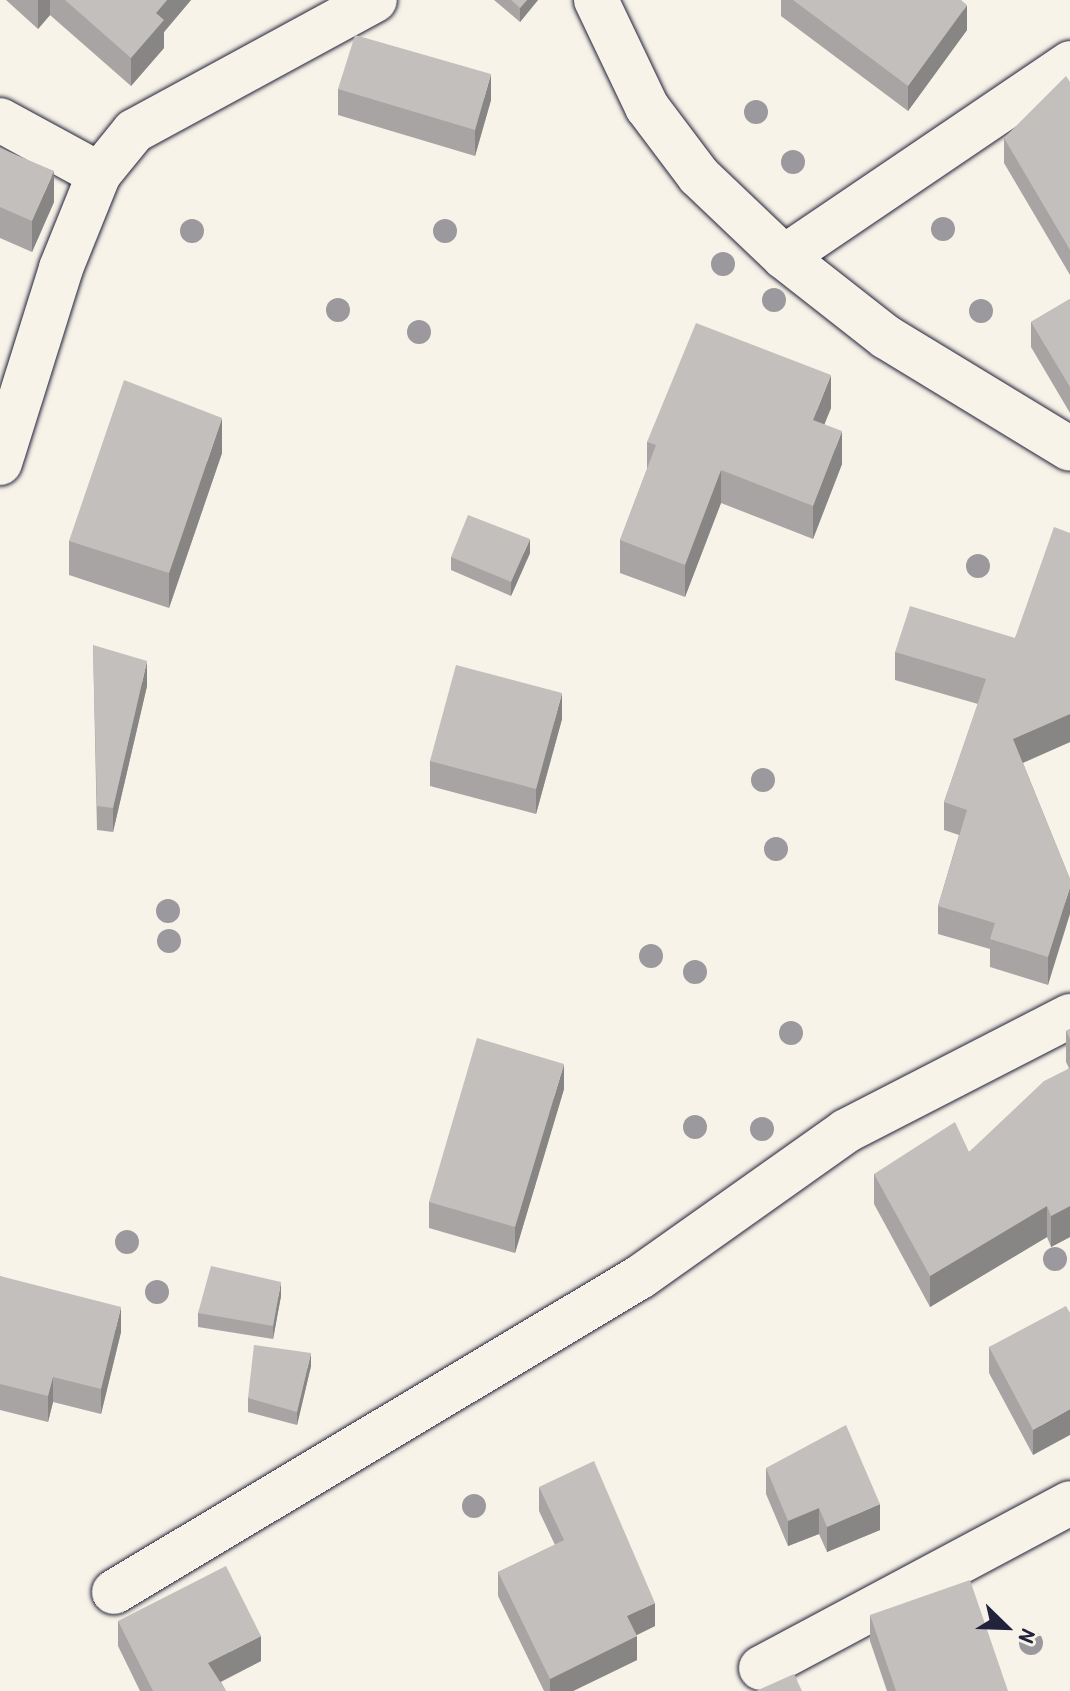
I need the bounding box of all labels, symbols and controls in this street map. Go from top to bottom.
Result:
north arrow [966,1587,1046,1667]
text: N [1012,1625,1044,1648]

